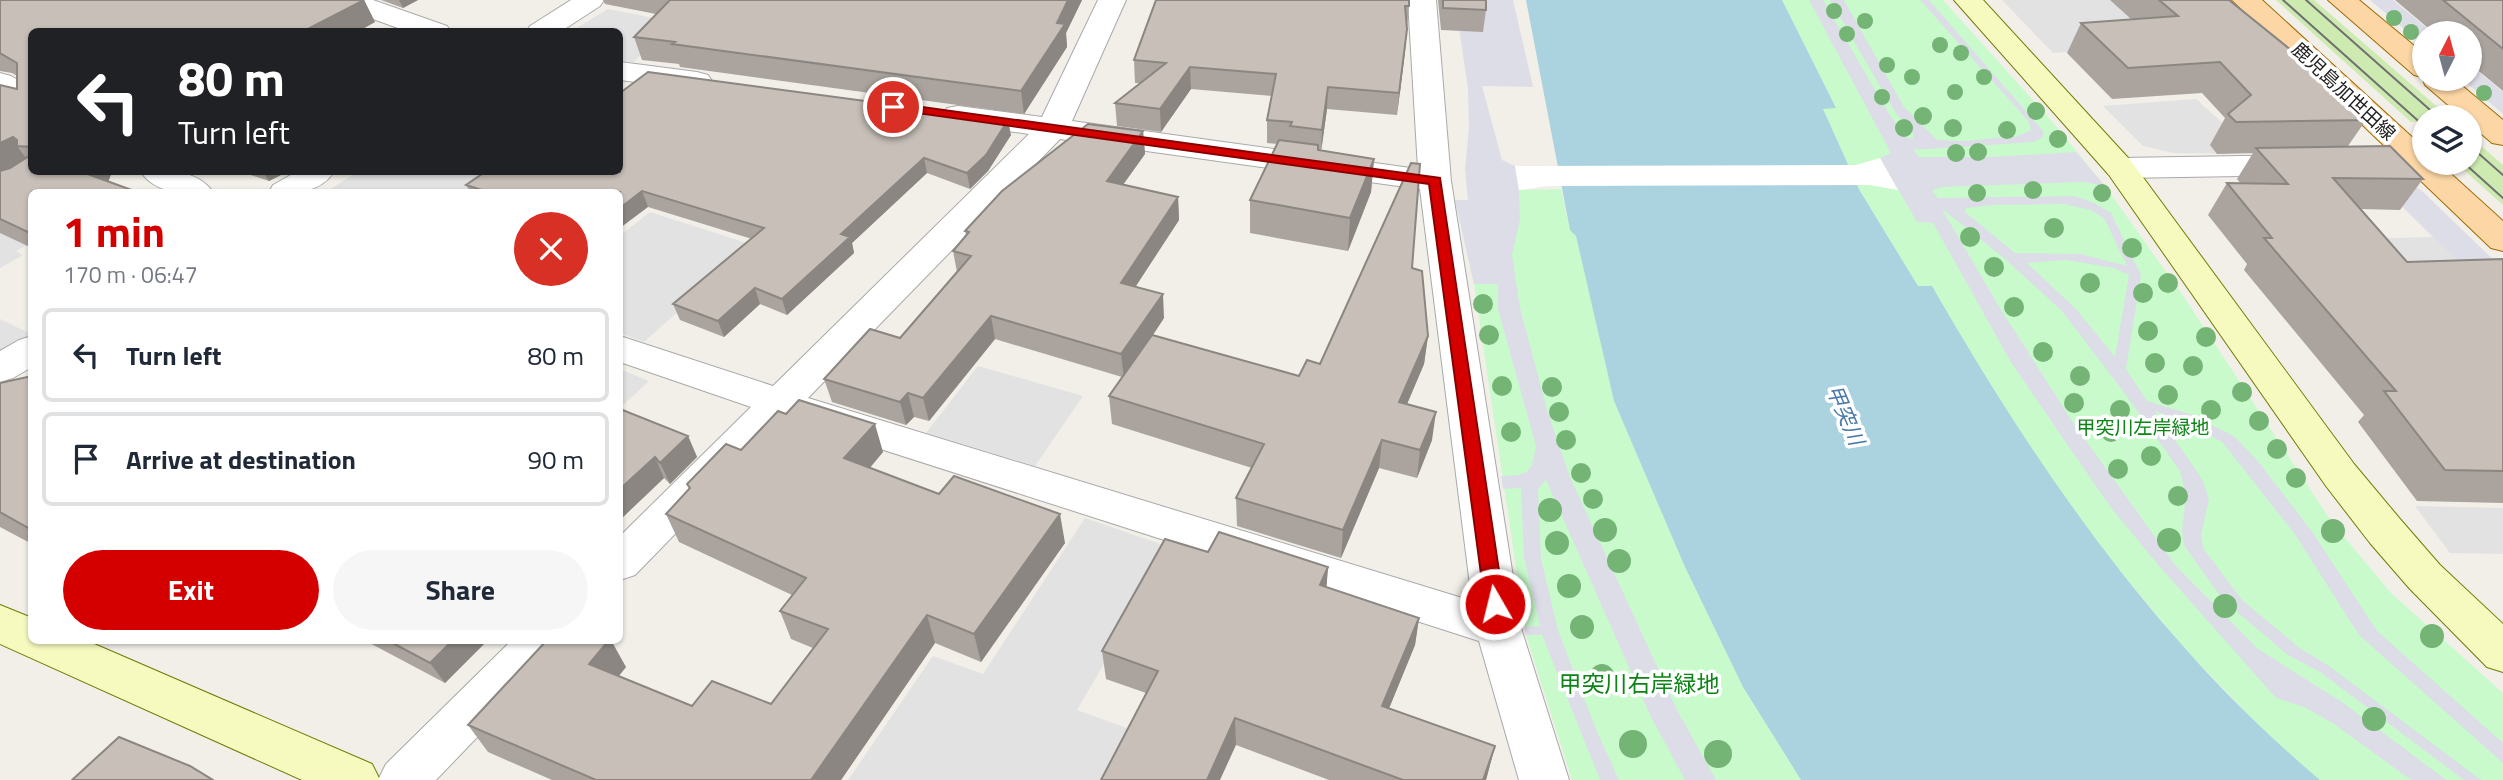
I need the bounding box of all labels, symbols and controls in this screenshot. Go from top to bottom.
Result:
north arrow [2412,21,2482,91]
map controls [2412,21,2482,175]
street label: 鹿児島加世田線 [2286,35,2403,147]
text: 80 m [178,40,285,115]
icon: left [63,56,154,147]
pin [863,77,923,137]
icon: arrive [874,88,912,126]
button: layers [2412,105,2482,175]
text: Turn left [178,108,290,156]
text: 1 min [63,199,165,263]
button: close [514,212,588,286]
text: 170 m · 06:47 [63,257,198,292]
icon: left [67,336,105,374]
text: Turn left [126,336,221,375]
text: 80 m [527,336,584,375]
water label: 甲突川 [1819,379,1874,452]
park label: 甲突川左岸緑地 [2076,412,2210,441]
icon: arrive [67,440,105,478]
text: Arrive at destination [126,440,356,479]
text: 90 m [527,440,584,479]
button: Exit [63,550,319,630]
button: Share [333,550,588,630]
position arrow [1458,567,1532,641]
park label: 甲突川右岸緑地 [1559,666,1720,701]

